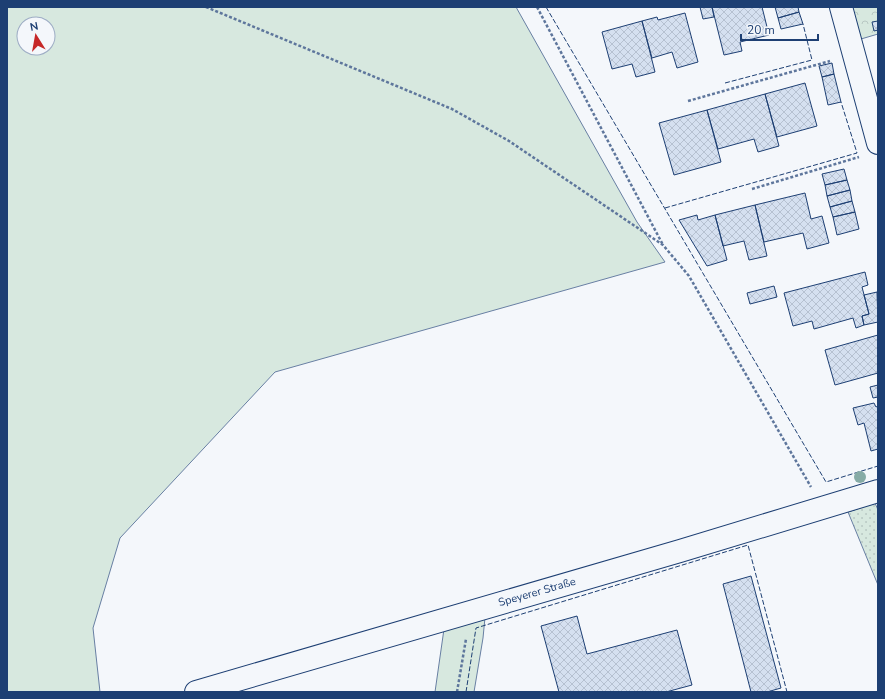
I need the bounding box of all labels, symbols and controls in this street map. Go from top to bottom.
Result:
north arrow [16,16,56,56]
scale bar [741,16,818,42]
text: N [29,19,40,35]
text: 20 m [747,22,775,38]
street label: Speyerer Straße [497,574,578,610]

